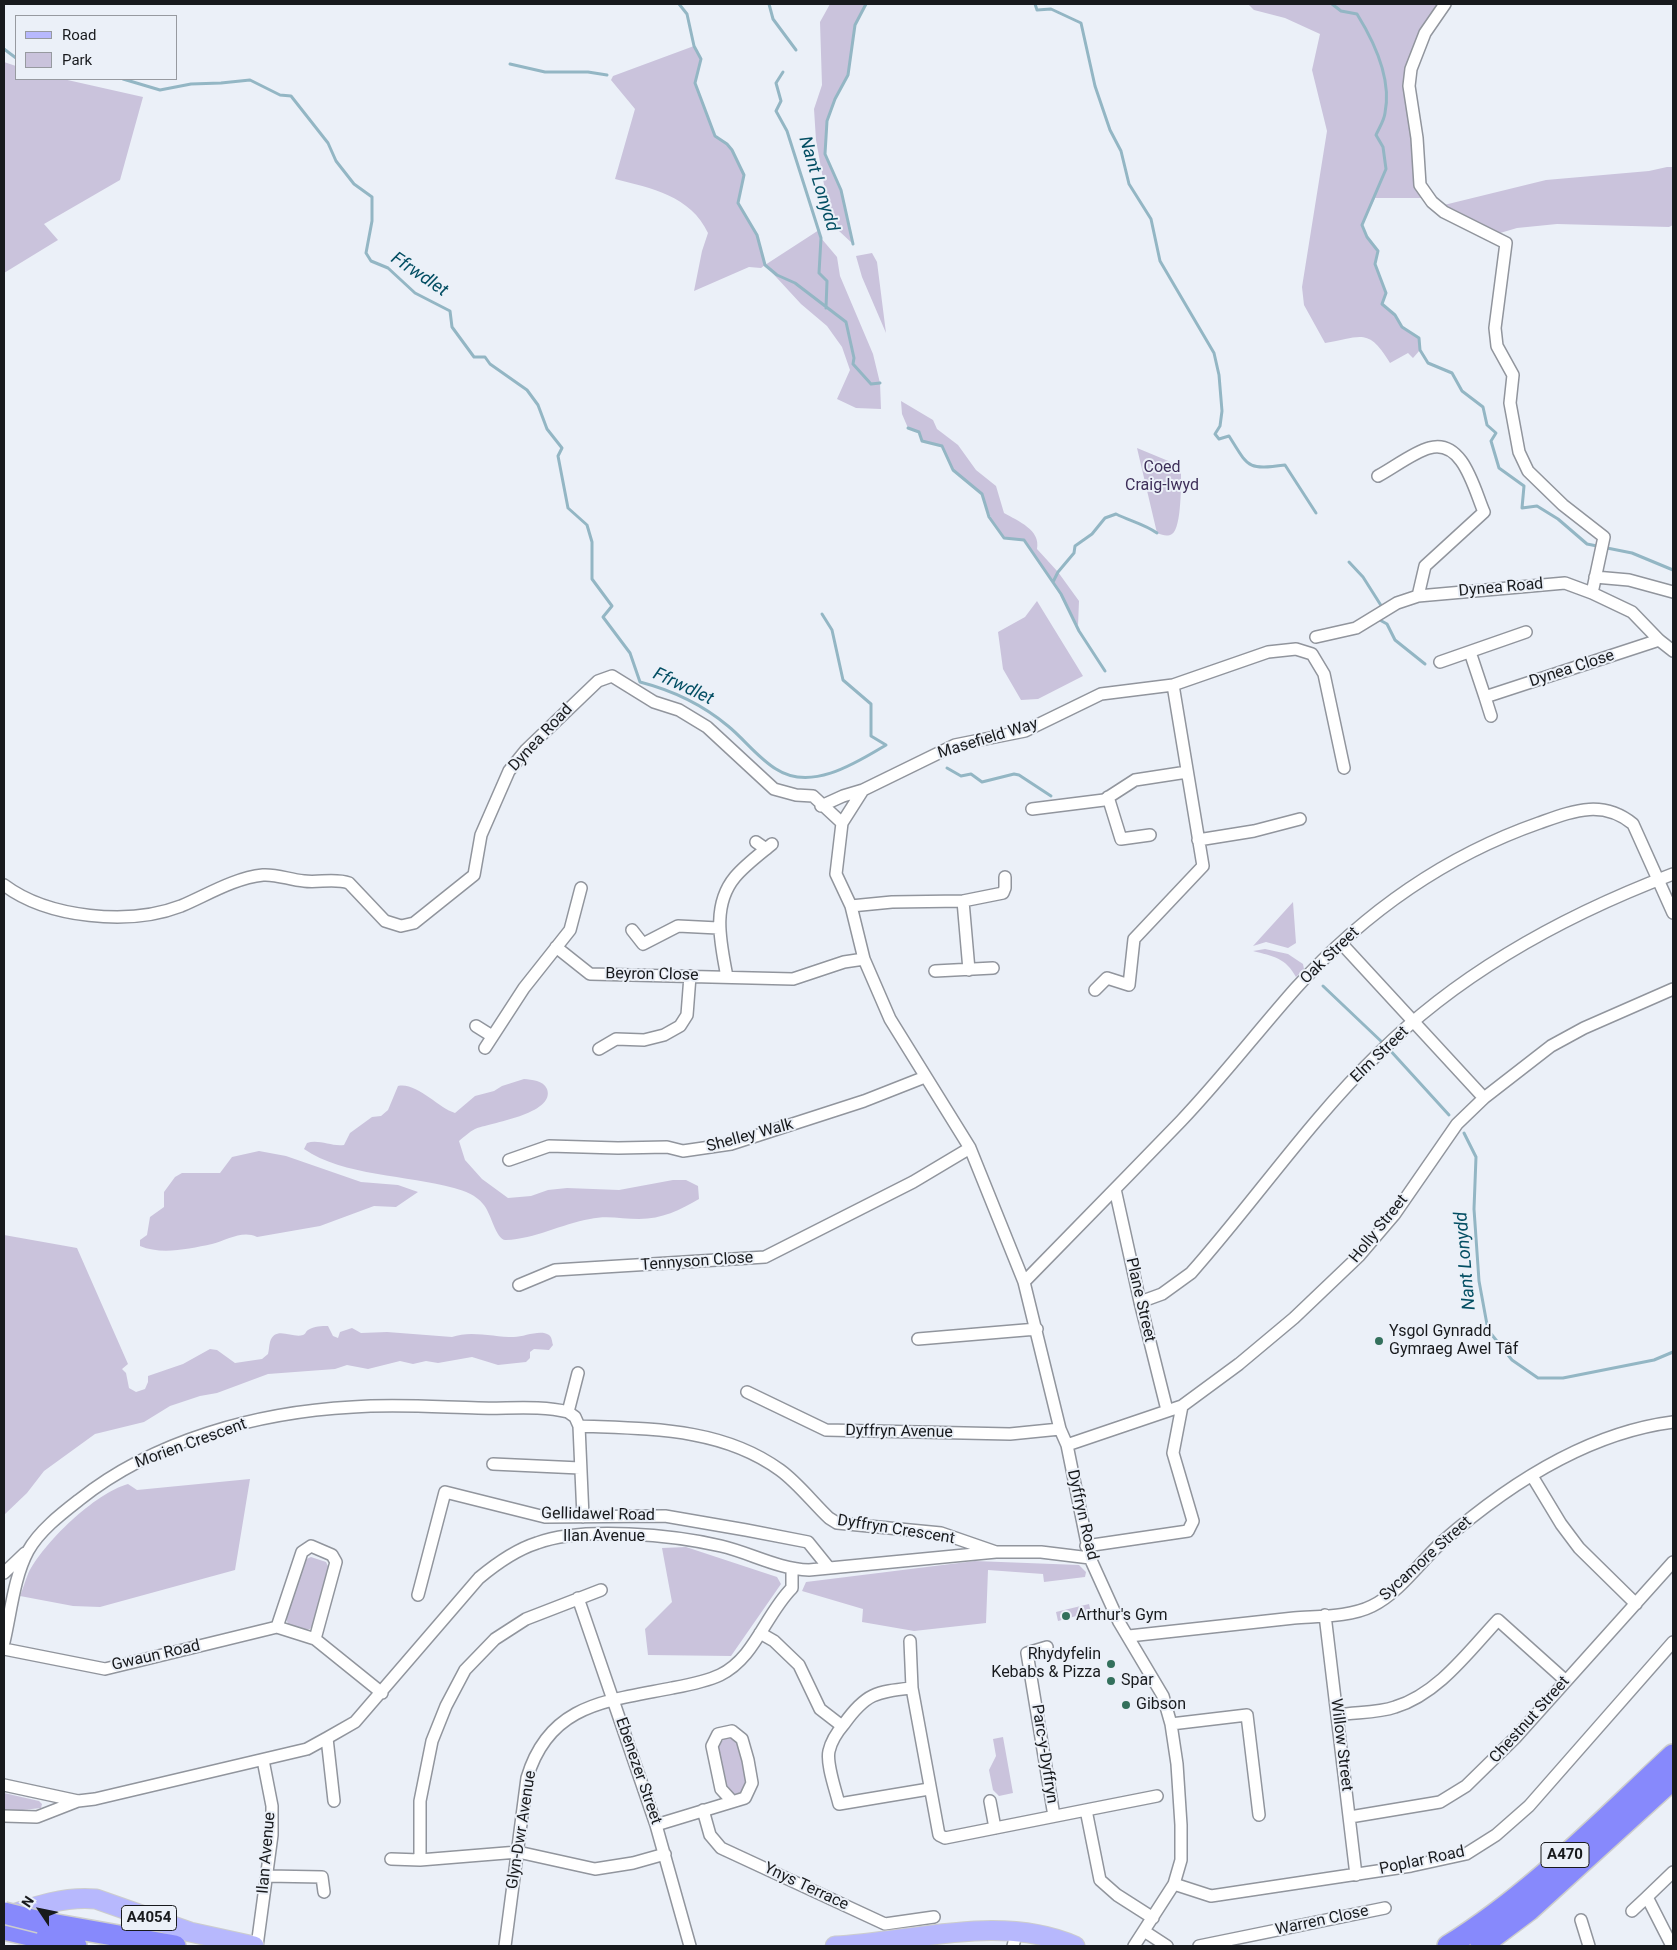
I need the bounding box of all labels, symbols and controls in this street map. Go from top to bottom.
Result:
legend [15,15,178,80]
text: Road [62,26,96,44]
text: Park [62,51,92,69]
water label: Nant Lonydd [793,134,843,234]
water label: Ffrwdlet [386,248,452,302]
park label: Coed Craig-lwyd [1125,458,1199,496]
street label: Dynea Road [1458,575,1544,601]
street label: Dynea Close [1527,646,1617,692]
water label: Ffrwdlet [649,664,717,710]
street label: Dynea Road [505,700,577,776]
street label: Masefield Way [936,715,1040,763]
street label: Oak Street [1297,923,1363,989]
street label: Beyron Close [605,965,699,985]
street label: Elm Street [1347,1023,1413,1087]
street label: Shelley Walk [704,1115,796,1157]
street label: Holly Street [1346,1191,1412,1267]
water label: Nant Lonydd [1451,1211,1481,1311]
street label: Tennyson Close [640,1248,754,1276]
street label: Plane Street [1121,1256,1159,1344]
place label: Ysgol Gynradd Gymraeg Awel Tâf [1389,1322,1518,1360]
marker: Ysgol Gynradd Gymraeg Awel Tâf [1373,1335,1385,1347]
street label: Morien Crescent [133,1415,249,1473]
street label: Dyffryn Avenue [845,1421,953,1443]
street label: Dyffryn Road [1062,1468,1102,1562]
street label: Gellidawel Road [541,1504,655,1526]
street label: Dyffryn Crescent [836,1511,956,1549]
street label: Sycamore Street [1376,1513,1476,1605]
street label: Ilan Avenue [563,1527,645,1547]
place label: Arthur's Gym [1076,1606,1168,1626]
marker: Arthur's Gym [1060,1610,1072,1622]
street label: Gwaun Road [110,1637,202,1675]
place label: Rhydyfelin Kebabs & Pizza [991,1645,1101,1683]
marker: Rhydyfelin Kebabs & Pizza [1105,1658,1117,1670]
place label: Spar [1121,1671,1154,1691]
street label: Chestnut Street [1486,1673,1574,1767]
marker: Spar [1105,1675,1117,1687]
place label: Gibson [1136,1695,1186,1715]
street label: Willow Street [1326,1698,1356,1792]
marker: Gibson [1120,1699,1132,1711]
street label: Parc-y-Dyffryn [1027,1703,1061,1805]
street label: Ebenezer Street [611,1715,665,1827]
street label: Glyn-Dwr Avenue [503,1769,541,1891]
street label: Ilan Avenue [254,1811,280,1895]
road number: A470 [1541,1842,1589,1868]
street label: Poplar Road [1378,1843,1466,1879]
street label: Ynys Terrace [761,1859,851,1915]
north arrow [15,1885,65,1935]
text: N [18,1893,37,1910]
street label: Warren Close [1274,1902,1370,1940]
road number: A4054 [122,1906,176,1930]

